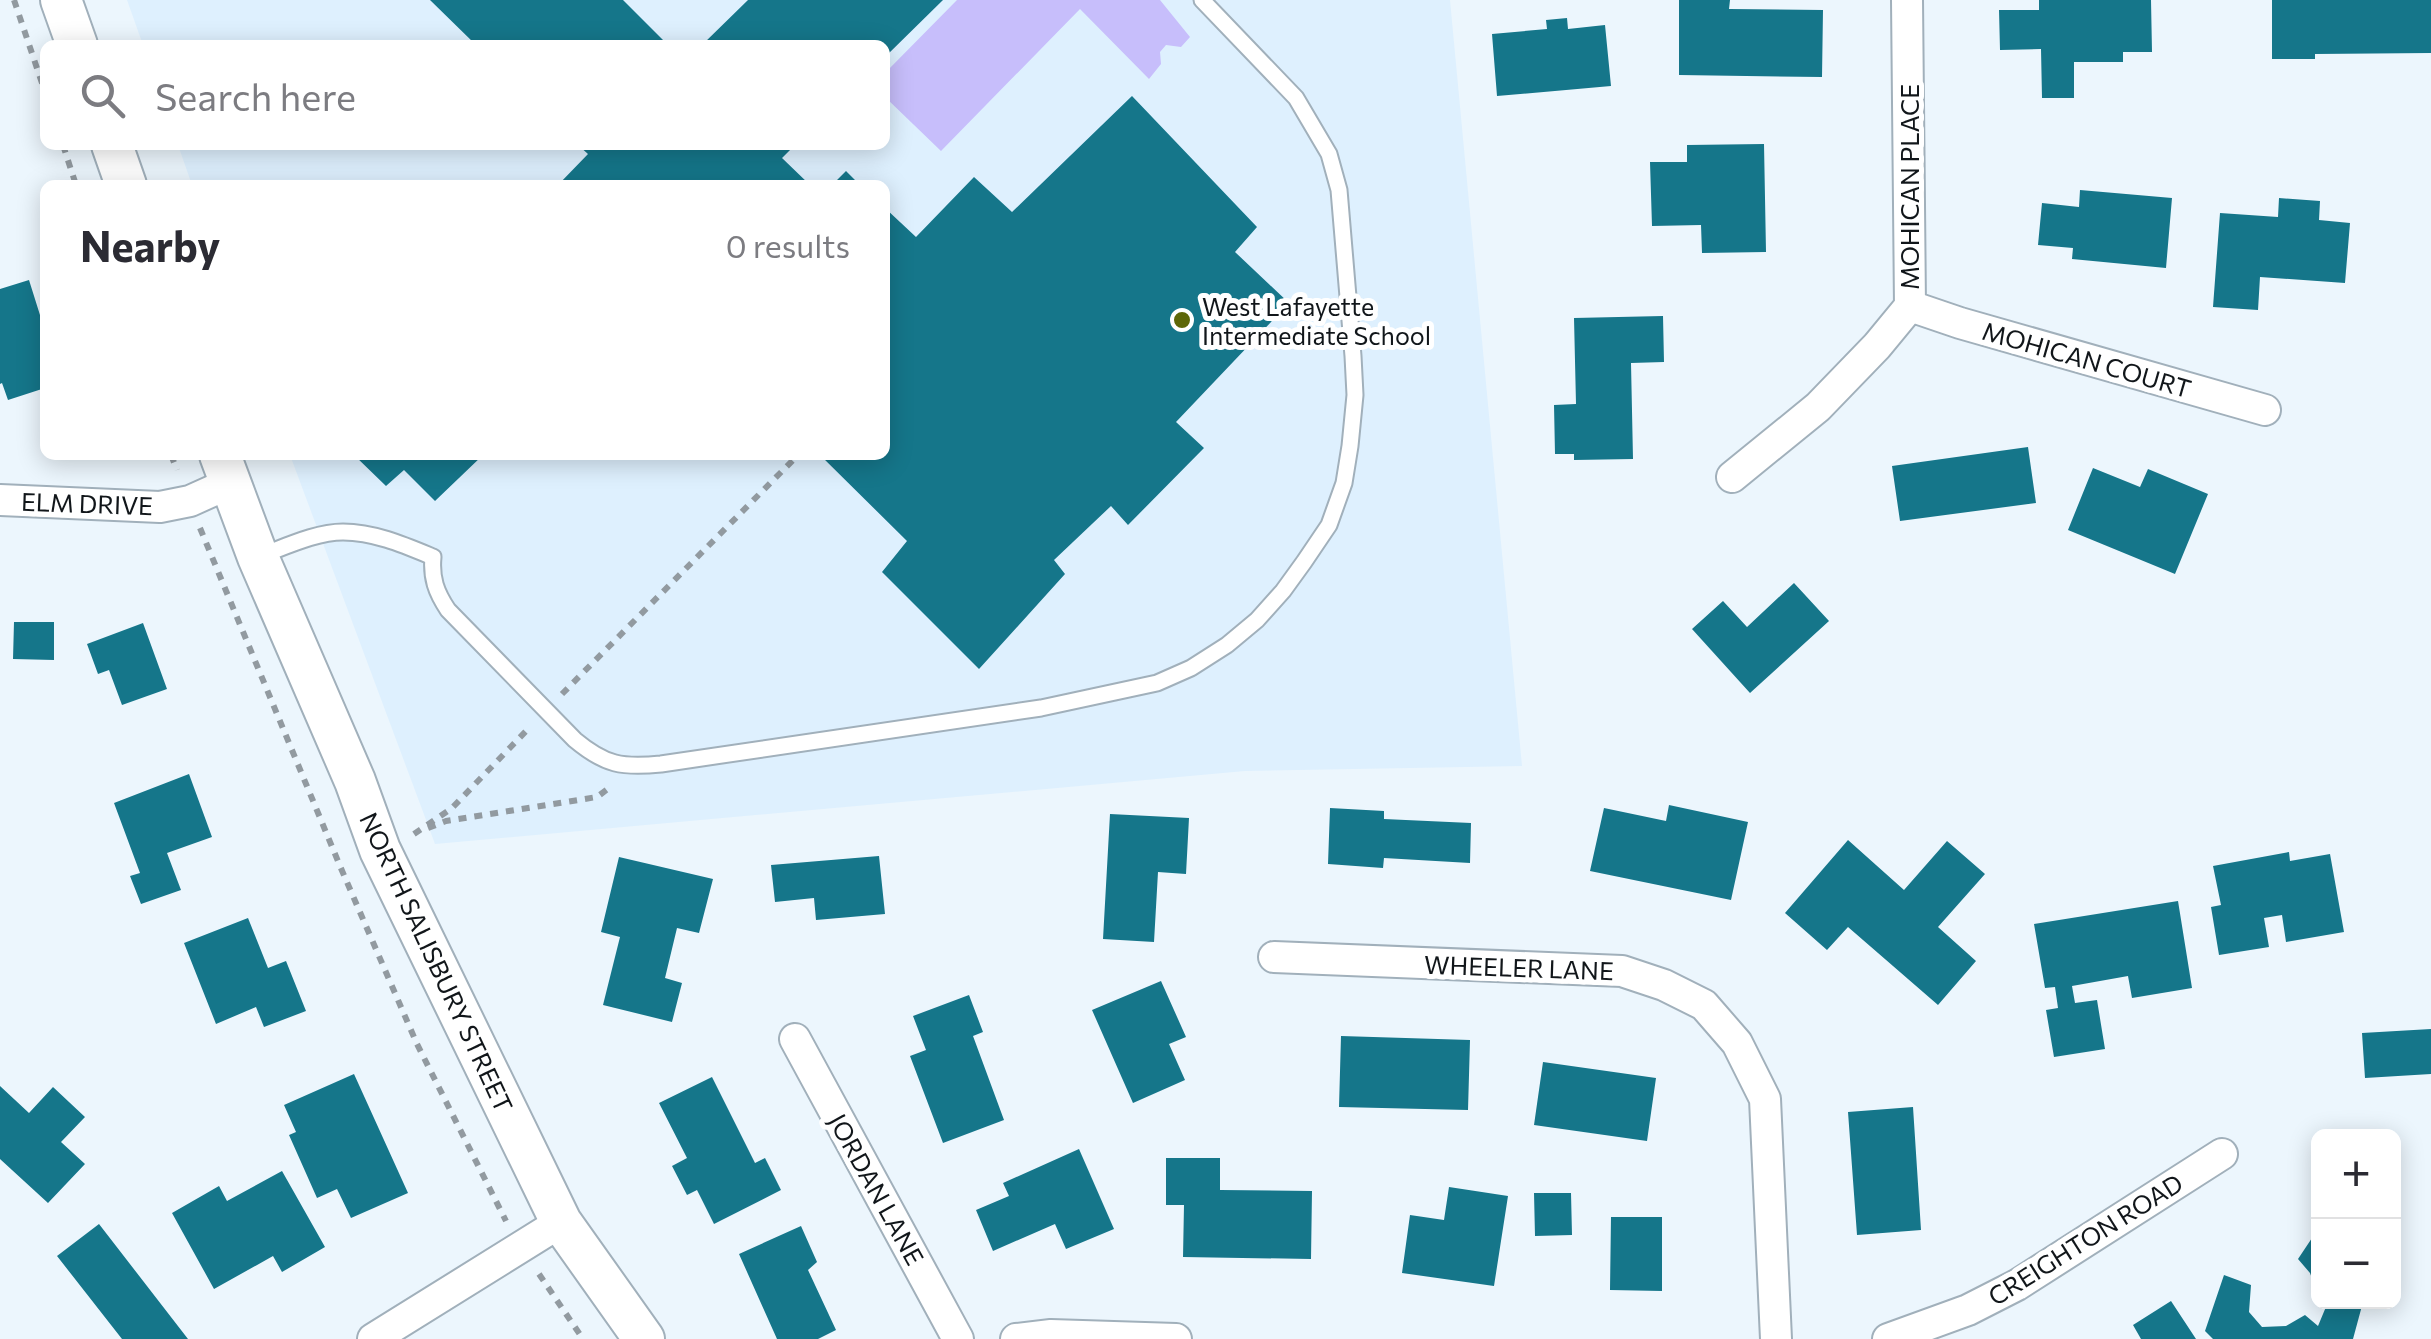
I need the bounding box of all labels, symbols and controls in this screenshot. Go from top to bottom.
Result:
search box [40,40,890,150]
icon: search [75,68,130,123]
text: Search here [155,72,356,119]
street label: MOHICAN PLACE [1894,84,1924,290]
text: Nearby [80,219,220,271]
text: 0 results [726,225,850,265]
place label: West Lafayette Intermediate School [1202,291,1431,350]
marker: West Lafayette Intermediate School [1171,309,1193,331]
street label: MOHICAN COURT [1979,315,2195,403]
street label: ELM DRIVE [21,486,153,520]
street label: NORTH SALISBURY STREET [354,807,520,1117]
street label: WHEELER LANE [1424,949,1614,985]
street label: JORDAN LANE [823,1108,931,1270]
map controls [2311,1129,2401,1309]
button: + [2311,1129,2401,1219]
street label: CREIGHTON ROAD [1982,1167,2188,1311]
button: − [2311,1219,2401,1309]

